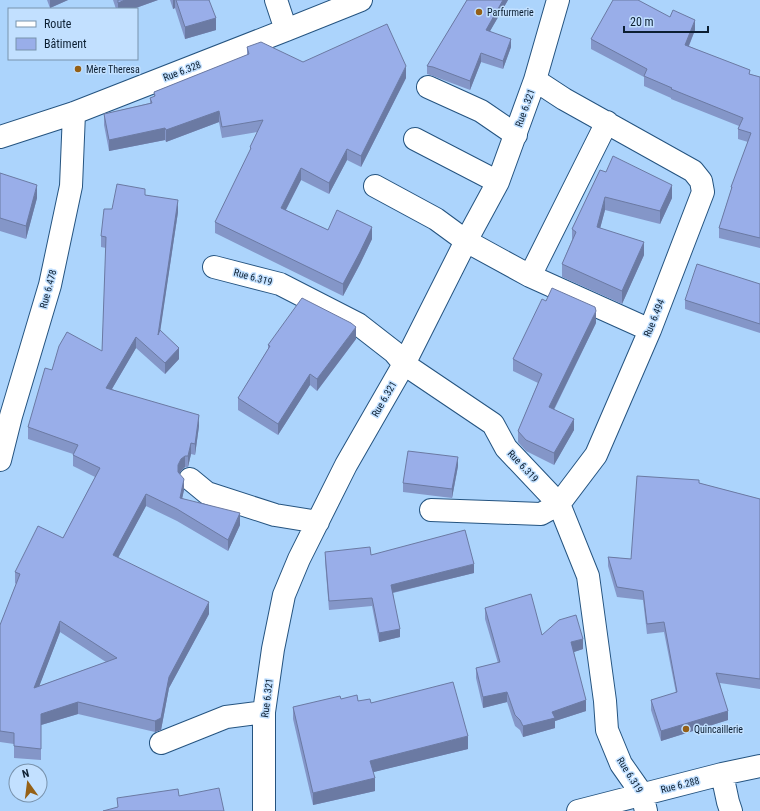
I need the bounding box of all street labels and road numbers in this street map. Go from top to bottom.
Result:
street label: Rue 6.328 [162,59,202,83]
street label: Rue 6.321 [513,88,537,128]
street label: Rue 6.319 [232,267,274,287]
street label: Rue 6.478 [38,268,58,310]
street label: Rue 6.494 [641,298,667,338]
street label: Rue 6.321 [369,379,399,419]
street label: Rue 6.319 [506,448,541,484]
street label: Rue 6.321 [259,678,275,718]
street label: Rue 6.319 [615,755,645,795]
street label: Rue 6.288 [659,775,701,795]

